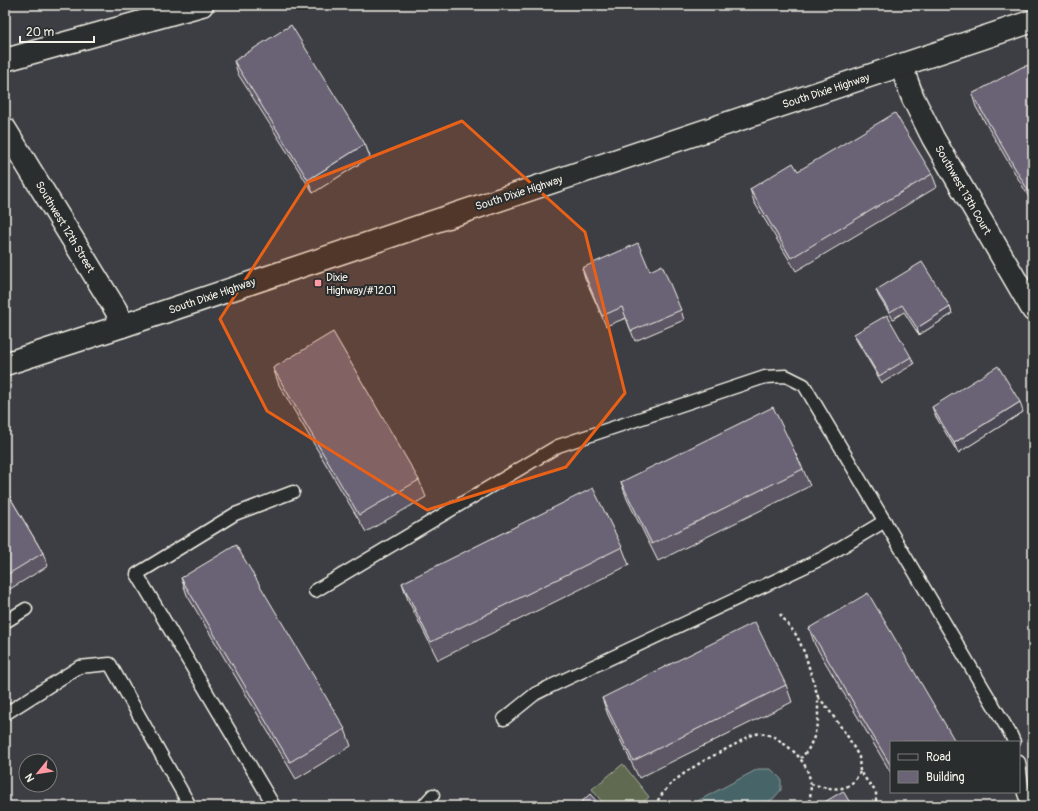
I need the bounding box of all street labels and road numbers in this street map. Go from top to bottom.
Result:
street label: South Dixie Highway [781,71,872,111]
street label: Southwest 13th Court [932,143,994,237]
street label: South Dixie Highway [474,173,565,213]
street label: Southwest 12th Street [33,179,98,276]
street label: South Dixie Highway [167,275,257,317]

